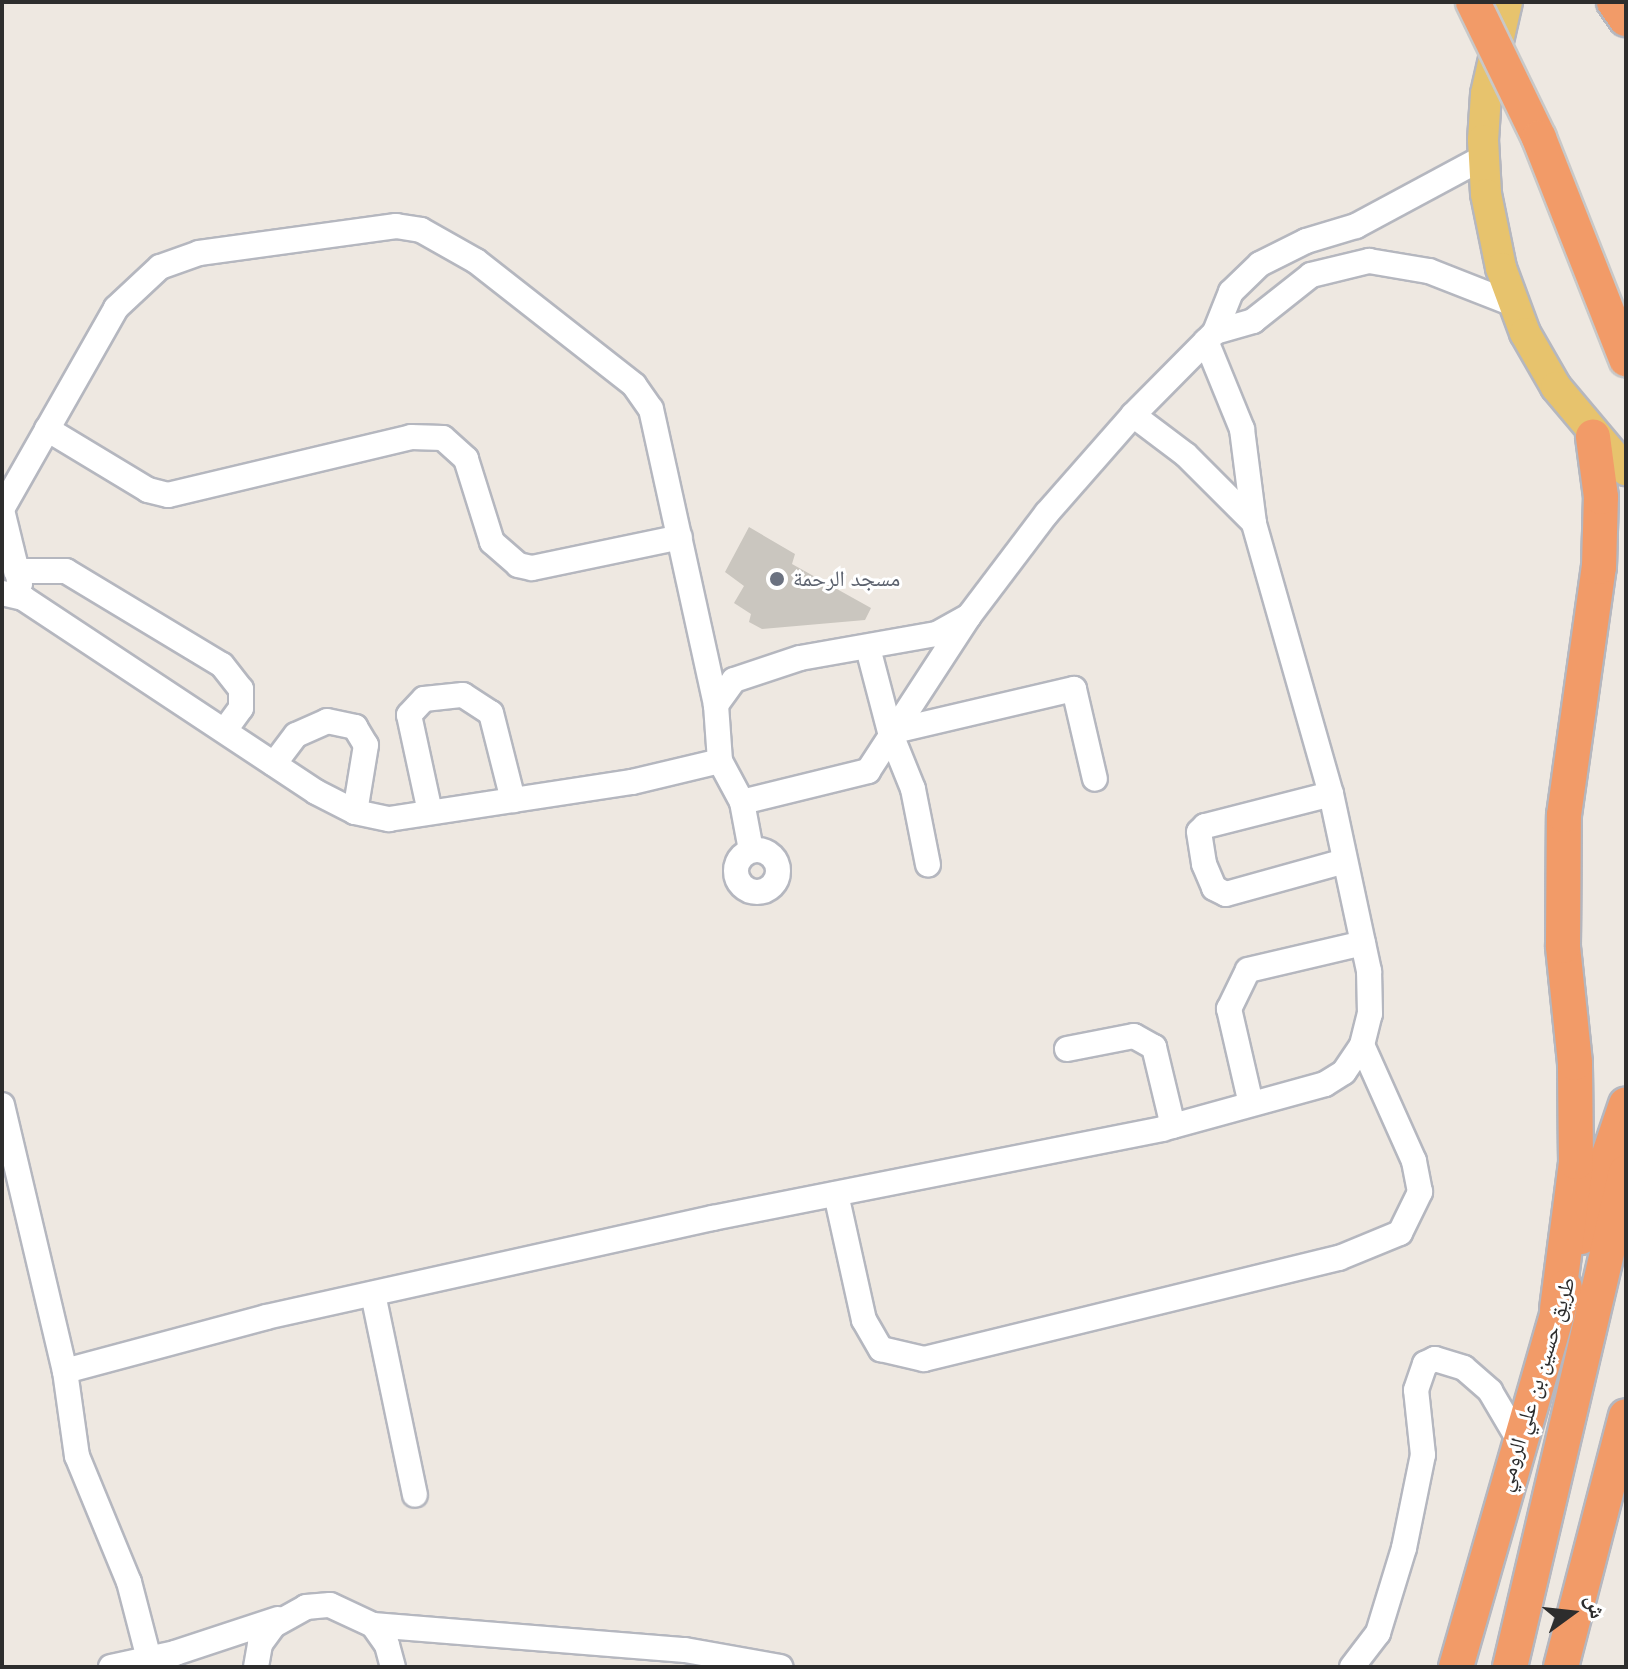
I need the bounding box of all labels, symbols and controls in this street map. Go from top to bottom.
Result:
place label: مسجد الرحمة [793,566,900,592]
marker: مسجد الرحمة [768,570,786,588]
street label: طريق حسين بن علي الرومي [1491,1274,1581,1494]
north arrow [1532,1573,1612,1653]
text: ش [1578,1591,1614,1622]

